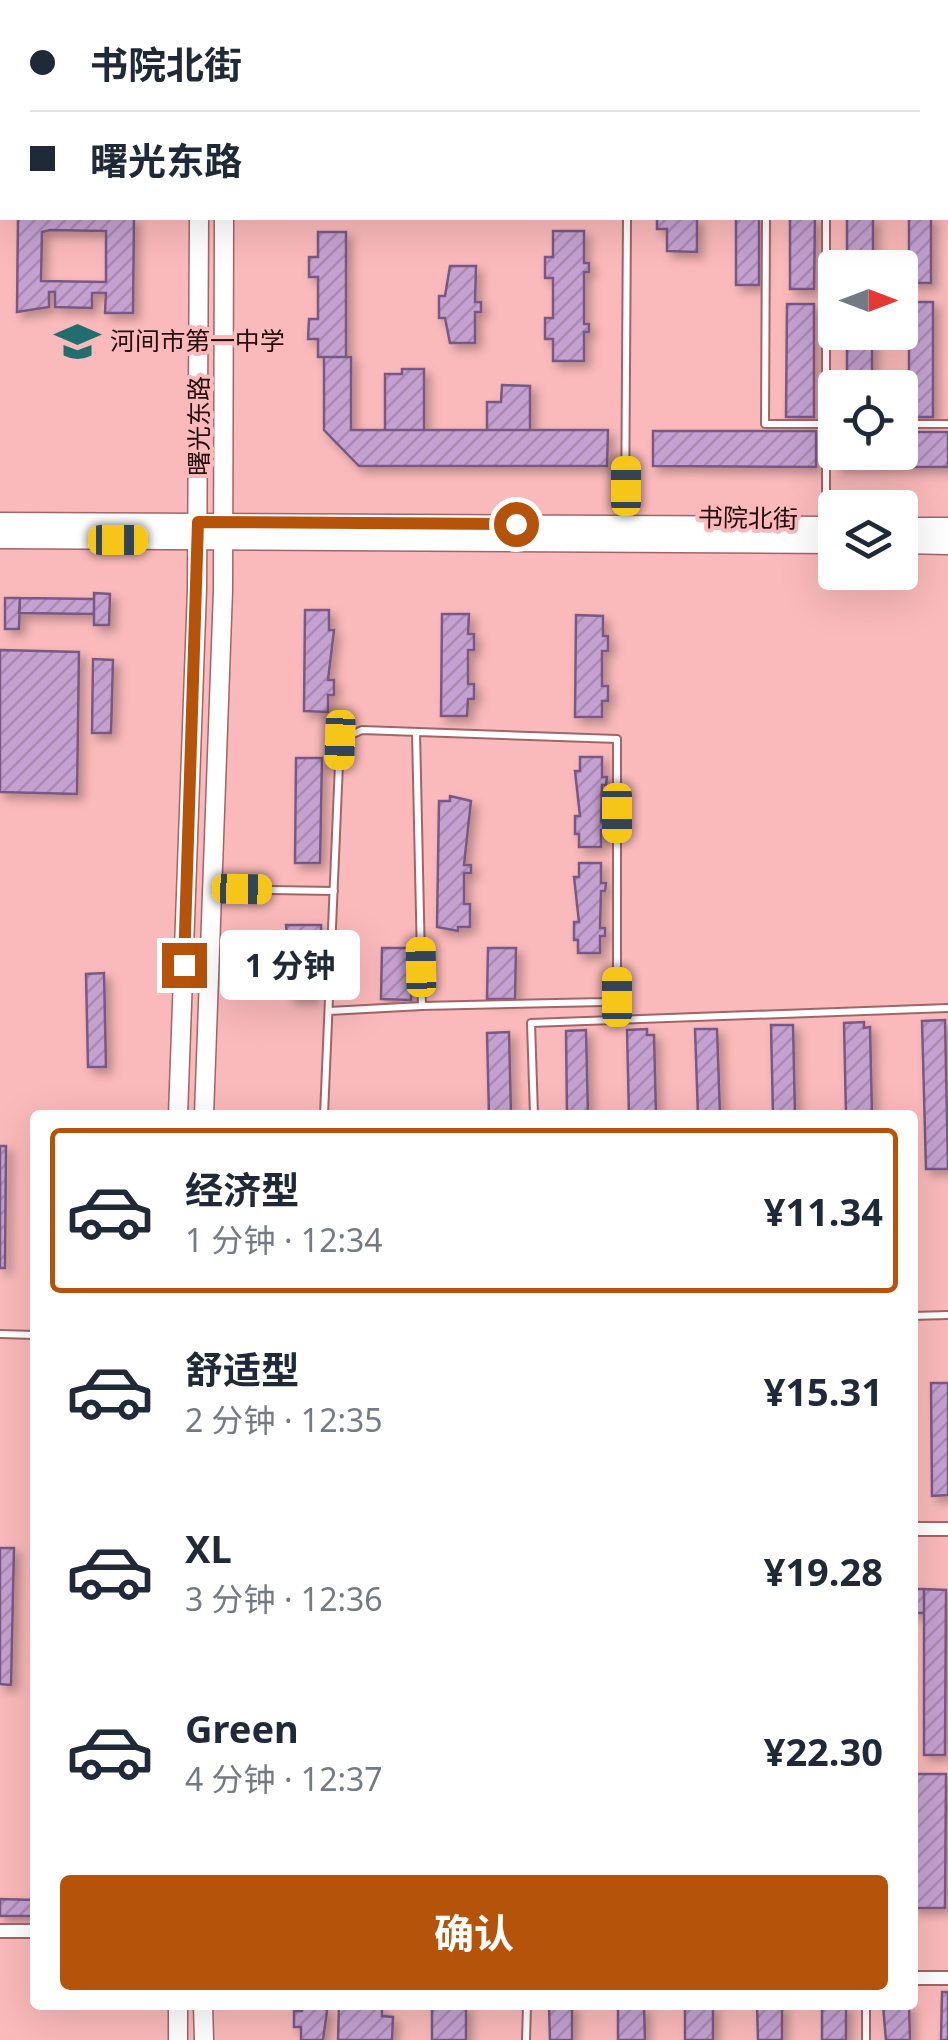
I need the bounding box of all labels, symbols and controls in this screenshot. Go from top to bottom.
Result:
text: 书院北街 [90,38,242,90]
text: 曙光东路 [90,134,242,186]
north arrow [818,250,918,350]
map controls [818,250,918,590]
school or university icon: 河间市第一中学 [53,317,101,365]
place label: 河间市第一中学 [110,323,285,357]
button: locate [818,370,918,470]
street label: 曙光东路 [181,376,215,476]
car [611,456,641,516]
button: layers [818,490,918,590]
street label: 书院北街 [698,499,798,535]
route start [494,502,539,547]
car [88,525,148,555]
car [324,709,356,771]
car [602,783,632,843]
car [212,873,272,905]
callout: 1 分钟 [219,930,359,1000]
car [405,937,437,997]
route end [162,943,207,988]
text: 1 分钟 [245,943,335,986]
car [602,967,632,1027]
text: 经济型 [185,1163,299,1215]
icon: car [65,1166,155,1256]
text: ¥11.34 [764,1185,883,1237]
text: 1 分钟 · 12:34 [185,1218,383,1261]
text: 舒适型 [185,1343,299,1395]
icon: car [65,1346,155,1436]
text: ¥15.31 [764,1365,883,1417]
text: 2 分钟 · 12:35 [185,1398,383,1441]
text: XL [185,1522,232,1574]
icon: car [65,1526,155,1616]
text: ¥19.28 [764,1545,883,1597]
text: 3 分钟 · 12:36 [185,1577,383,1620]
text: Green [185,1702,299,1754]
icon: car [65,1706,155,1796]
text: ¥22.30 [764,1725,883,1777]
text: 4 分钟 · 12:37 [185,1757,383,1800]
button: 确认 [60,1875,888,1990]

